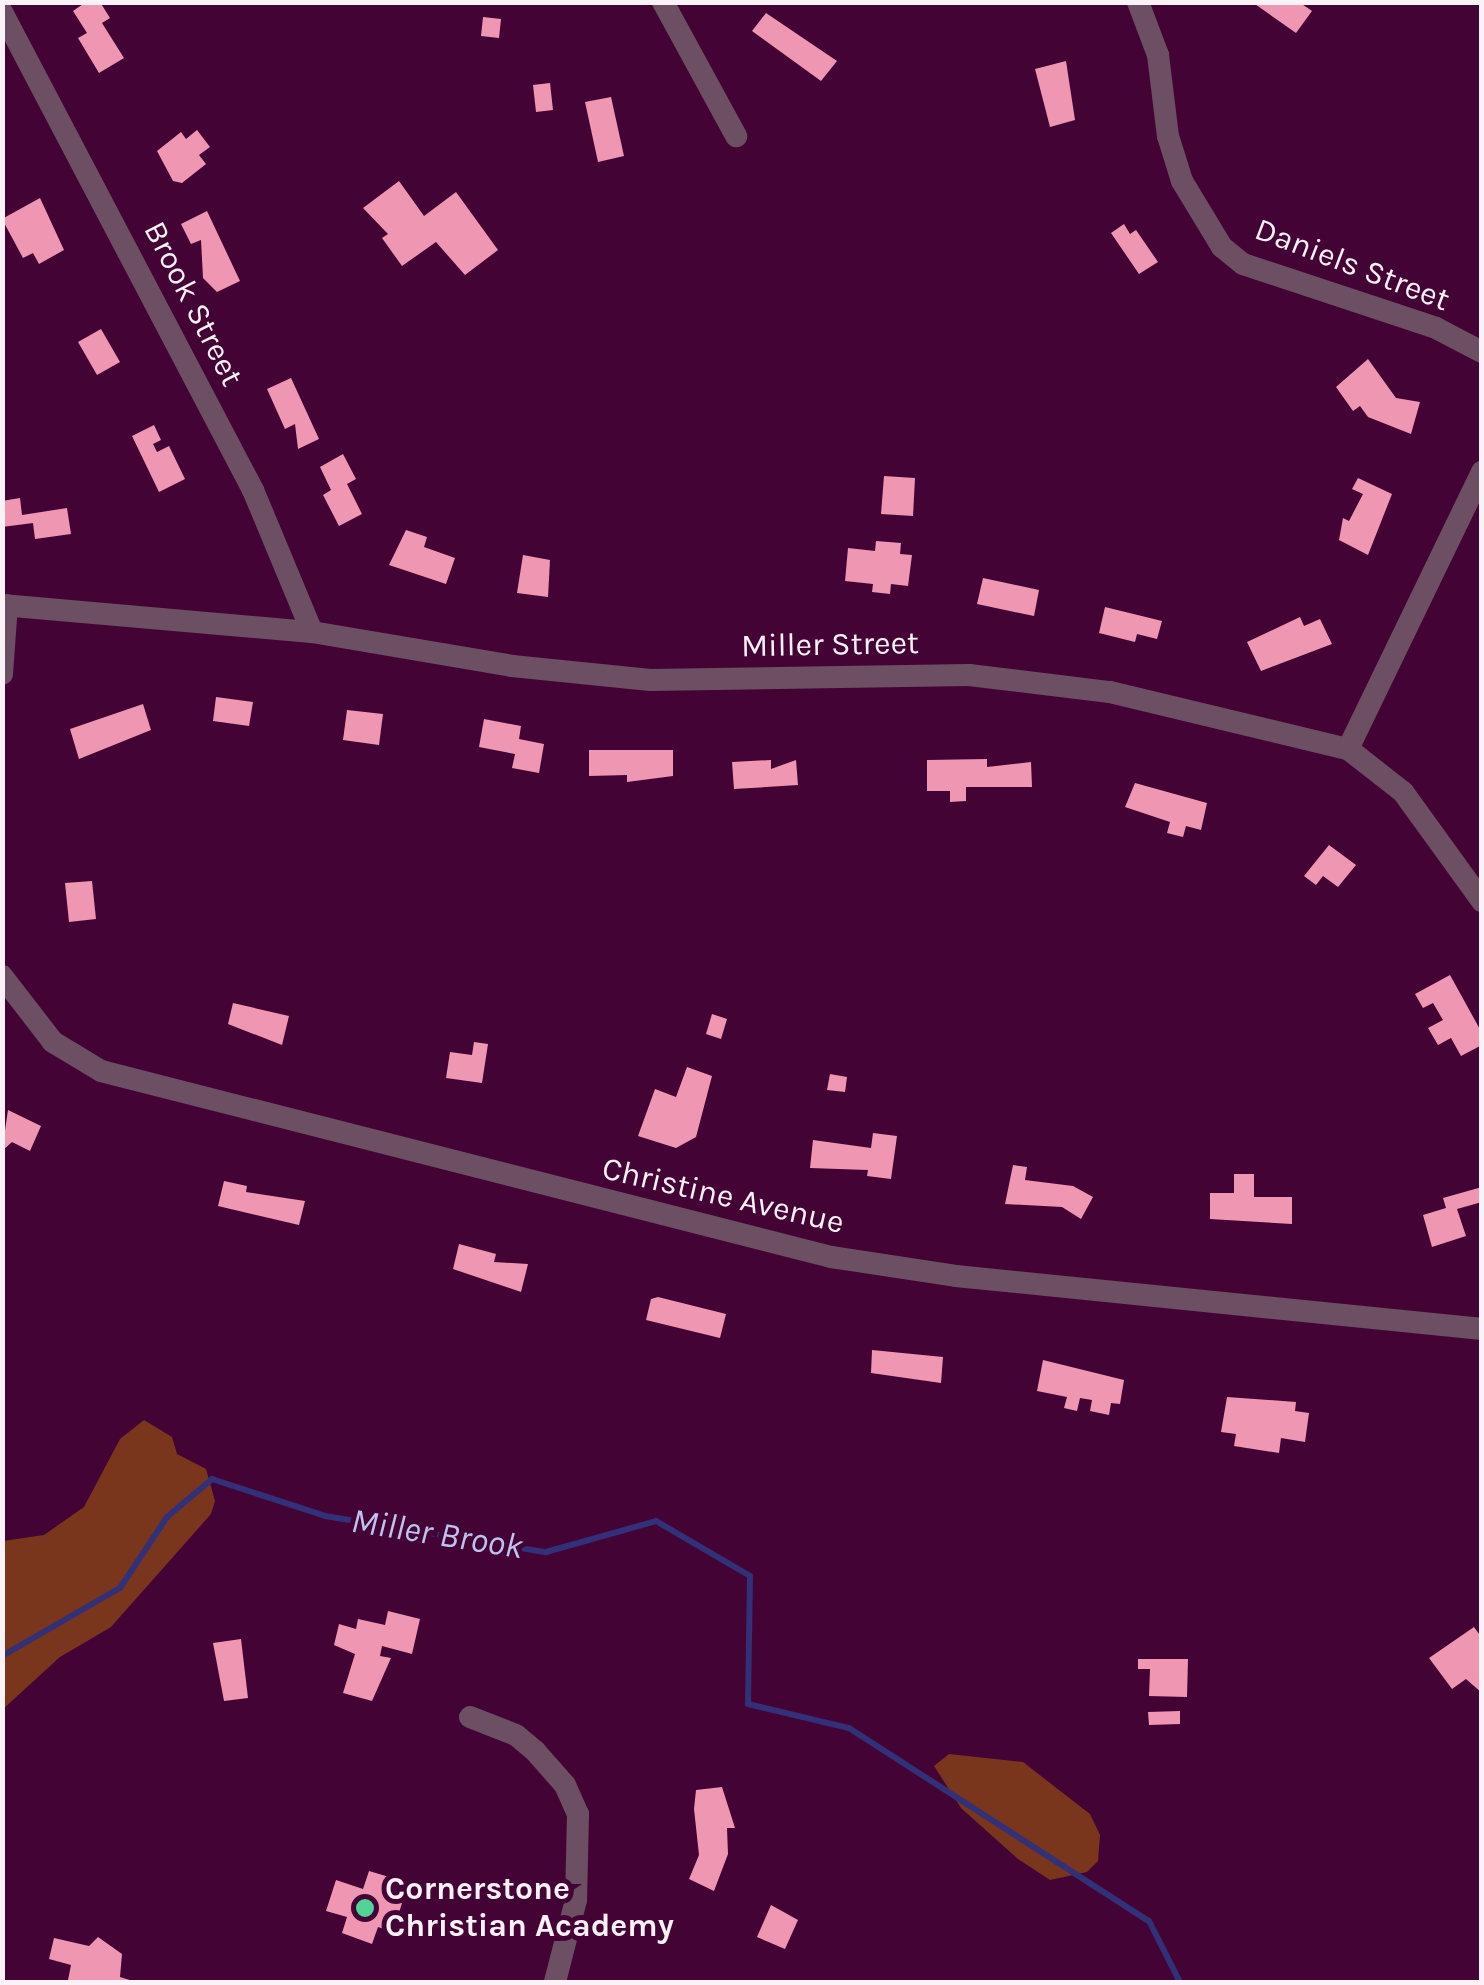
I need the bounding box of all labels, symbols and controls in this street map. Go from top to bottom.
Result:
street label: Daniels Street [1249,210,1455,320]
street label: Brook Street [135,215,251,393]
street label: Miller Street [741,624,919,666]
street label: Christine Avenue [598,1150,848,1242]
water label: Miller Brook [348,1500,526,1568]
place label: Cornerstone Christian Academy [385,1871,674,1946]
marker: Cornerstone Christian Academy [354,1897,376,1919]

